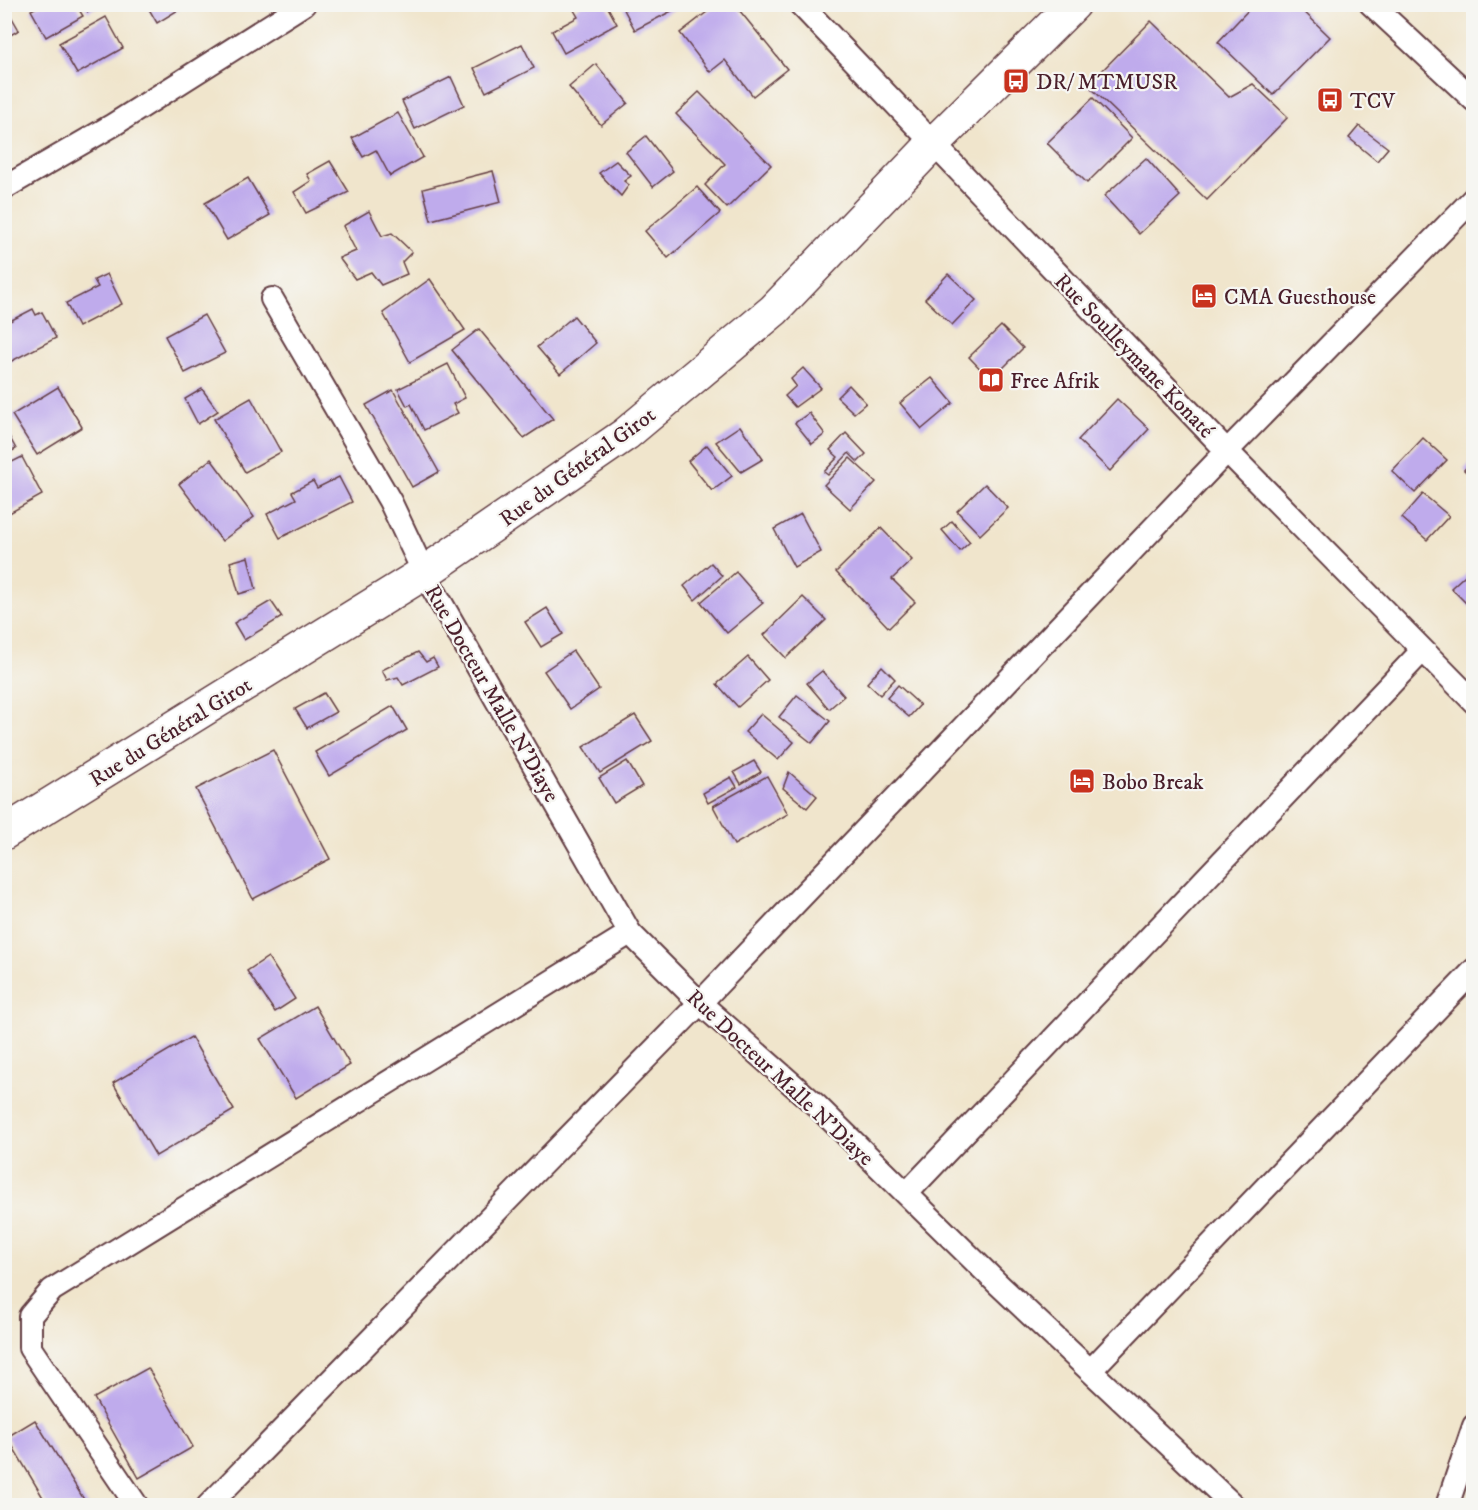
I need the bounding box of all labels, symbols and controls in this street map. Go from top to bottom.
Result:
bus stop icon: DR/ MTMUSR [1001,66,1031,96]
place label: DR/ MTMUSR [1036,69,1178,96]
bus stop icon: TCV [1315,85,1345,115]
place label: TCV [1350,88,1396,115]
street label: Rue Soulleymane Konaté [1048,268,1220,444]
hotel icon: CMA Guesthouse [1189,281,1219,311]
place label: CMA Guesthouse [1224,284,1376,311]
library icon: Free Afrik [976,365,1006,395]
place label: Free Afrik [1010,368,1099,395]
street label: Rue du Général Girot [495,402,661,533]
street label: Rue Docteur Malle N'Diaye [418,580,565,807]
street label: Rue du Général Girot [85,671,257,793]
hotel icon: Bobo Break [1067,766,1097,796]
place label: Bobo Break [1102,769,1204,796]
street label: Rue Docteur Malle N'Diaye [681,984,879,1172]

